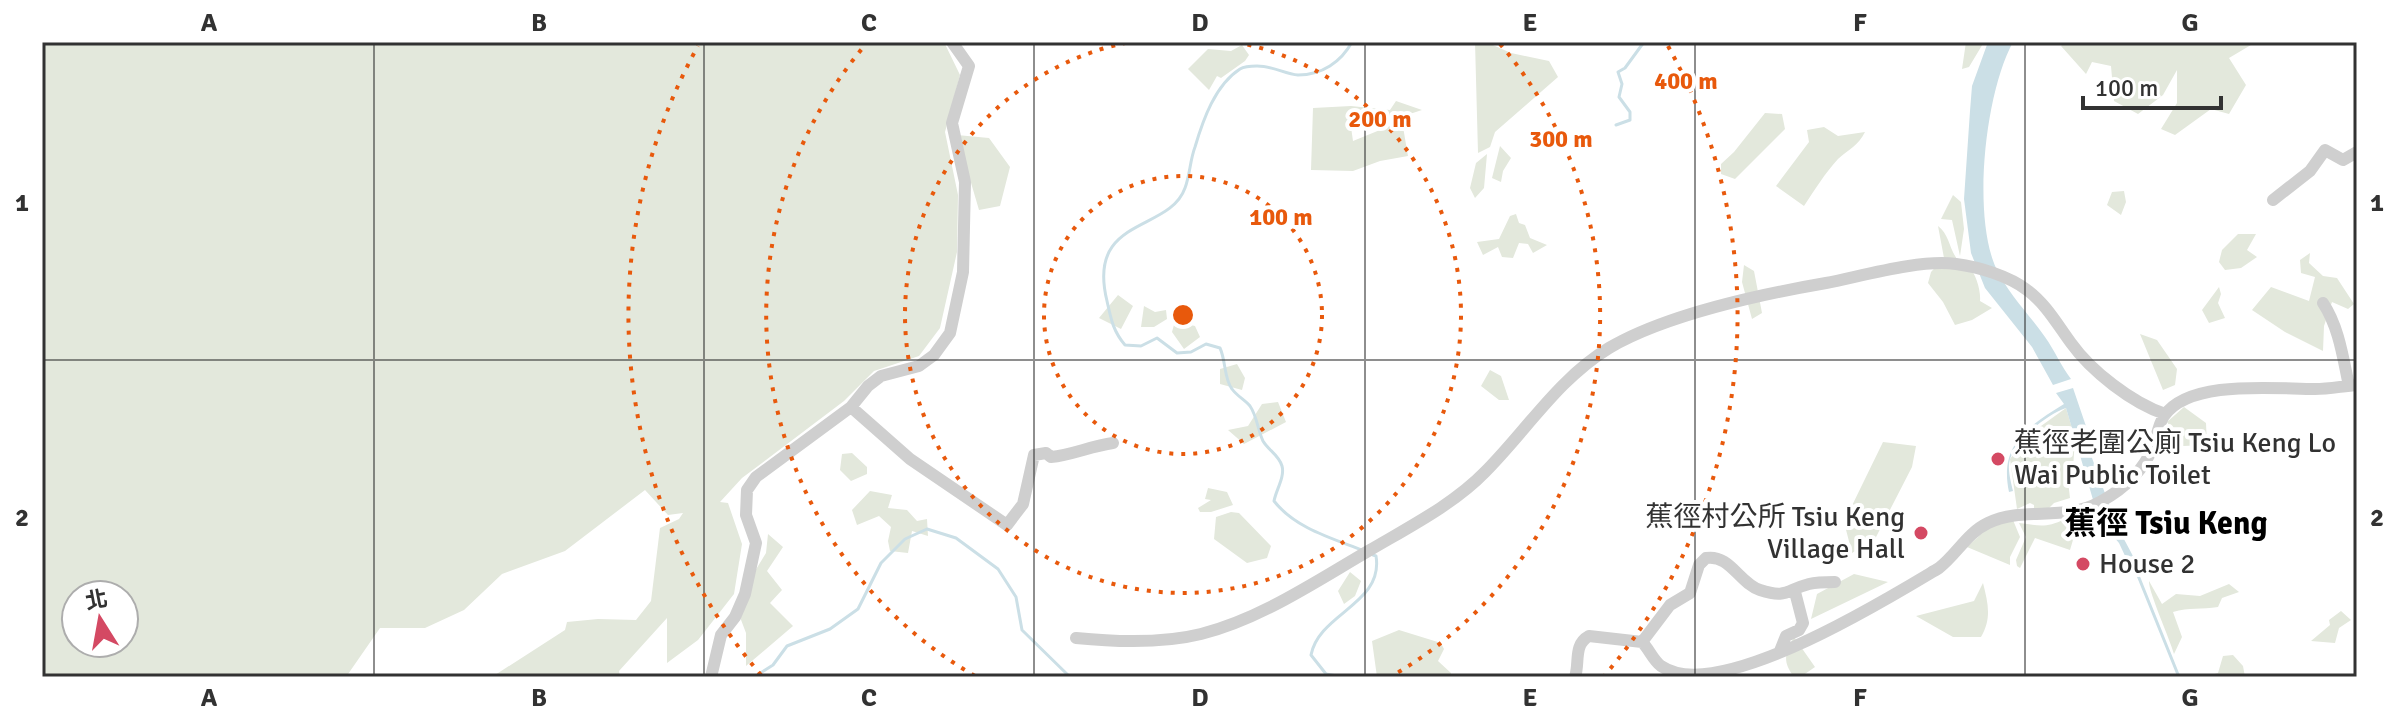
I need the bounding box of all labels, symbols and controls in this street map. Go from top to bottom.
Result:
text: A [201,7,218,39]
text: B [531,7,547,39]
text: C [861,7,877,39]
text: D [1191,7,1209,39]
text: E [1523,7,1537,39]
text: F [1853,7,1867,39]
text: G [2181,7,2199,39]
scale bar [2083,60,2221,110]
text: 400 m [1654,66,1718,96]
text: 100 m [2095,73,2158,103]
text: 200 m [1348,104,1412,134]
text: 300 m [1529,124,1593,154]
text: 1 [15,187,29,219]
text: 1 [2370,187,2384,219]
text: 100 m [1249,202,1313,232]
centre of rings [1169,301,1197,329]
place label: 蕉徑老圍公廁 Tsiu Keng Lo Wai Public Toilet [2014,426,2336,492]
marker: 蕉徑老圍公廁 Tsiu Keng Lo Wai Public Toilet [1989,450,2007,468]
place label: 蕉徑村公所 Tsiu Keng Village Hall [1646,500,1905,566]
text: 2 [15,502,29,534]
text: 2 [2370,502,2384,534]
district label: 蕉徑 Tsiu Keng [2064,504,2268,543]
marker: 蕉徑村公所 Tsiu Keng Village Hall [1912,524,1930,542]
place label: House 2 [2099,547,2195,581]
marker: House 2 [2074,555,2092,573]
north arrow [60,579,140,659]
text: 北 [83,585,110,615]
text: A [201,682,218,714]
text: B [531,682,547,714]
text: C [861,682,877,714]
text: D [1191,682,1209,714]
text: E [1523,682,1537,714]
text: F [1853,682,1867,714]
text: G [2181,682,2199,714]

